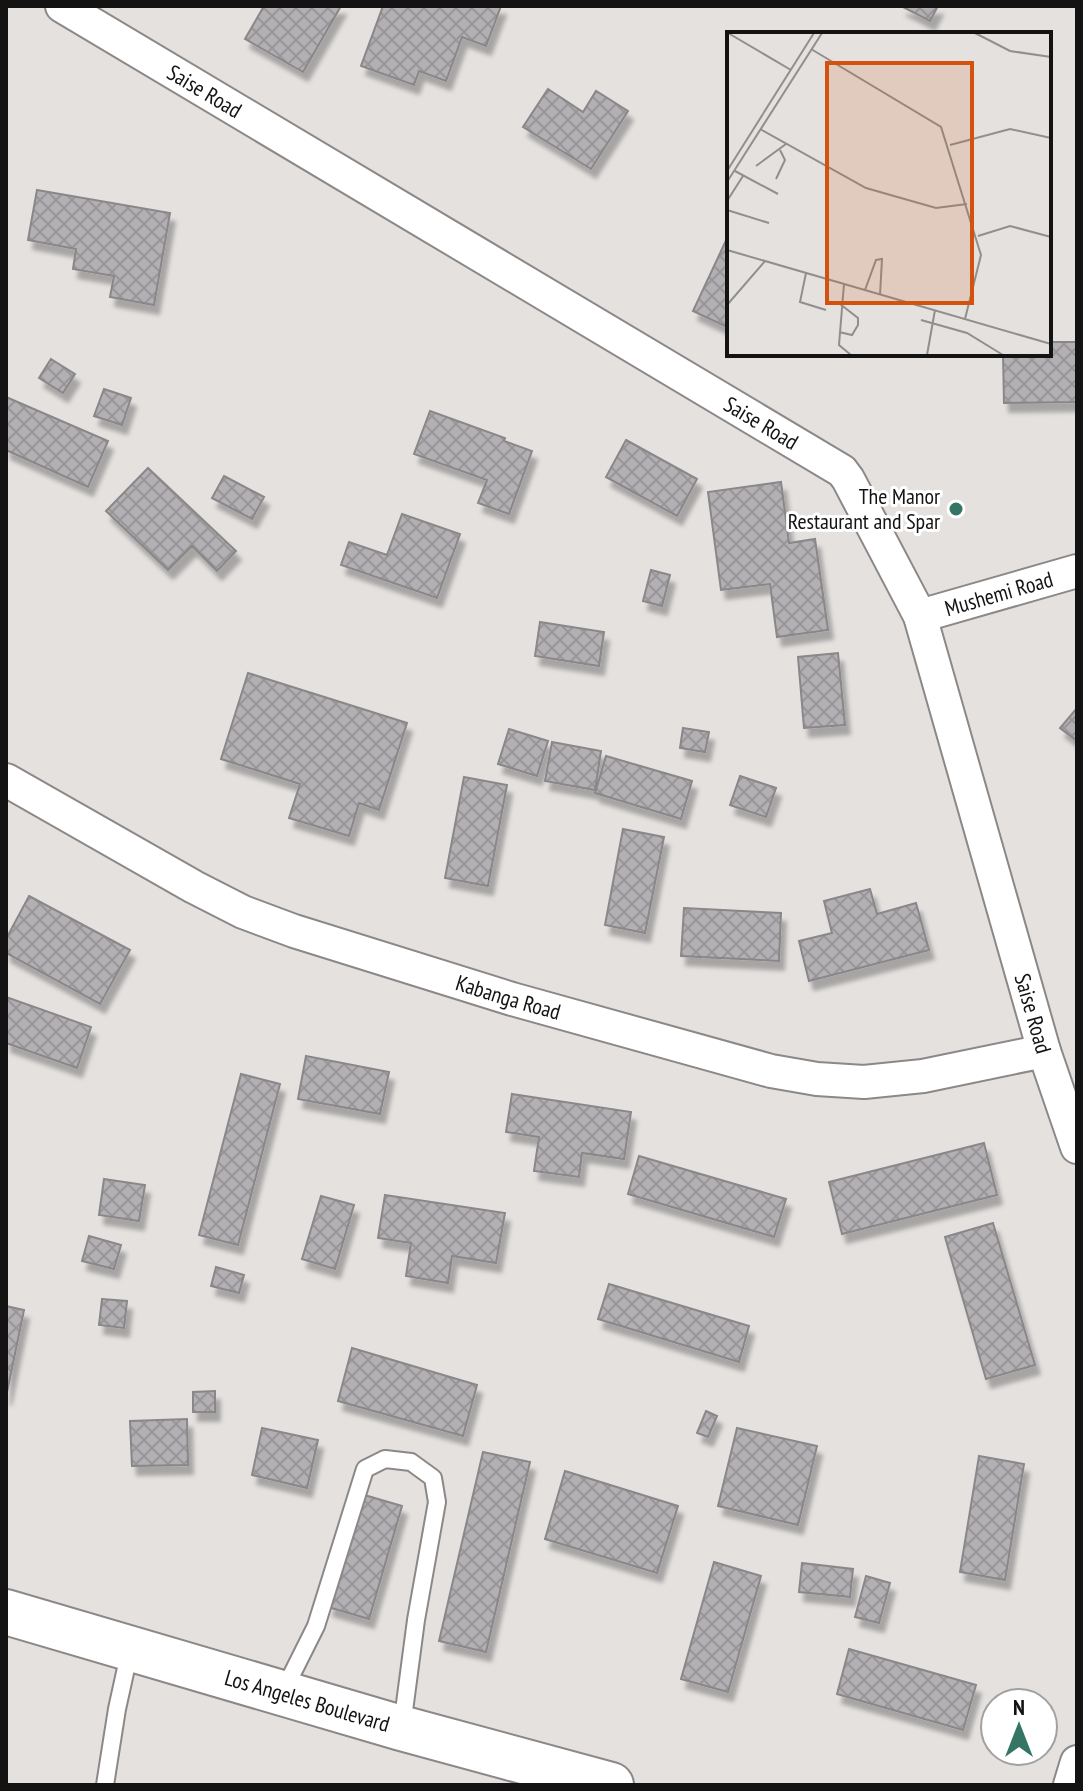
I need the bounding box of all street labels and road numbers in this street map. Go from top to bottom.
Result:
street label: Saise Road [162,58,247,124]
street label: Saise Road [719,390,803,456]
street label: Mushemi Road [942,565,1056,622]
street label: Kabanga Road [452,968,564,1026]
street label: Saise Road [1009,970,1058,1056]
street label: Los Angeles Boulevard [222,1663,393,1738]

